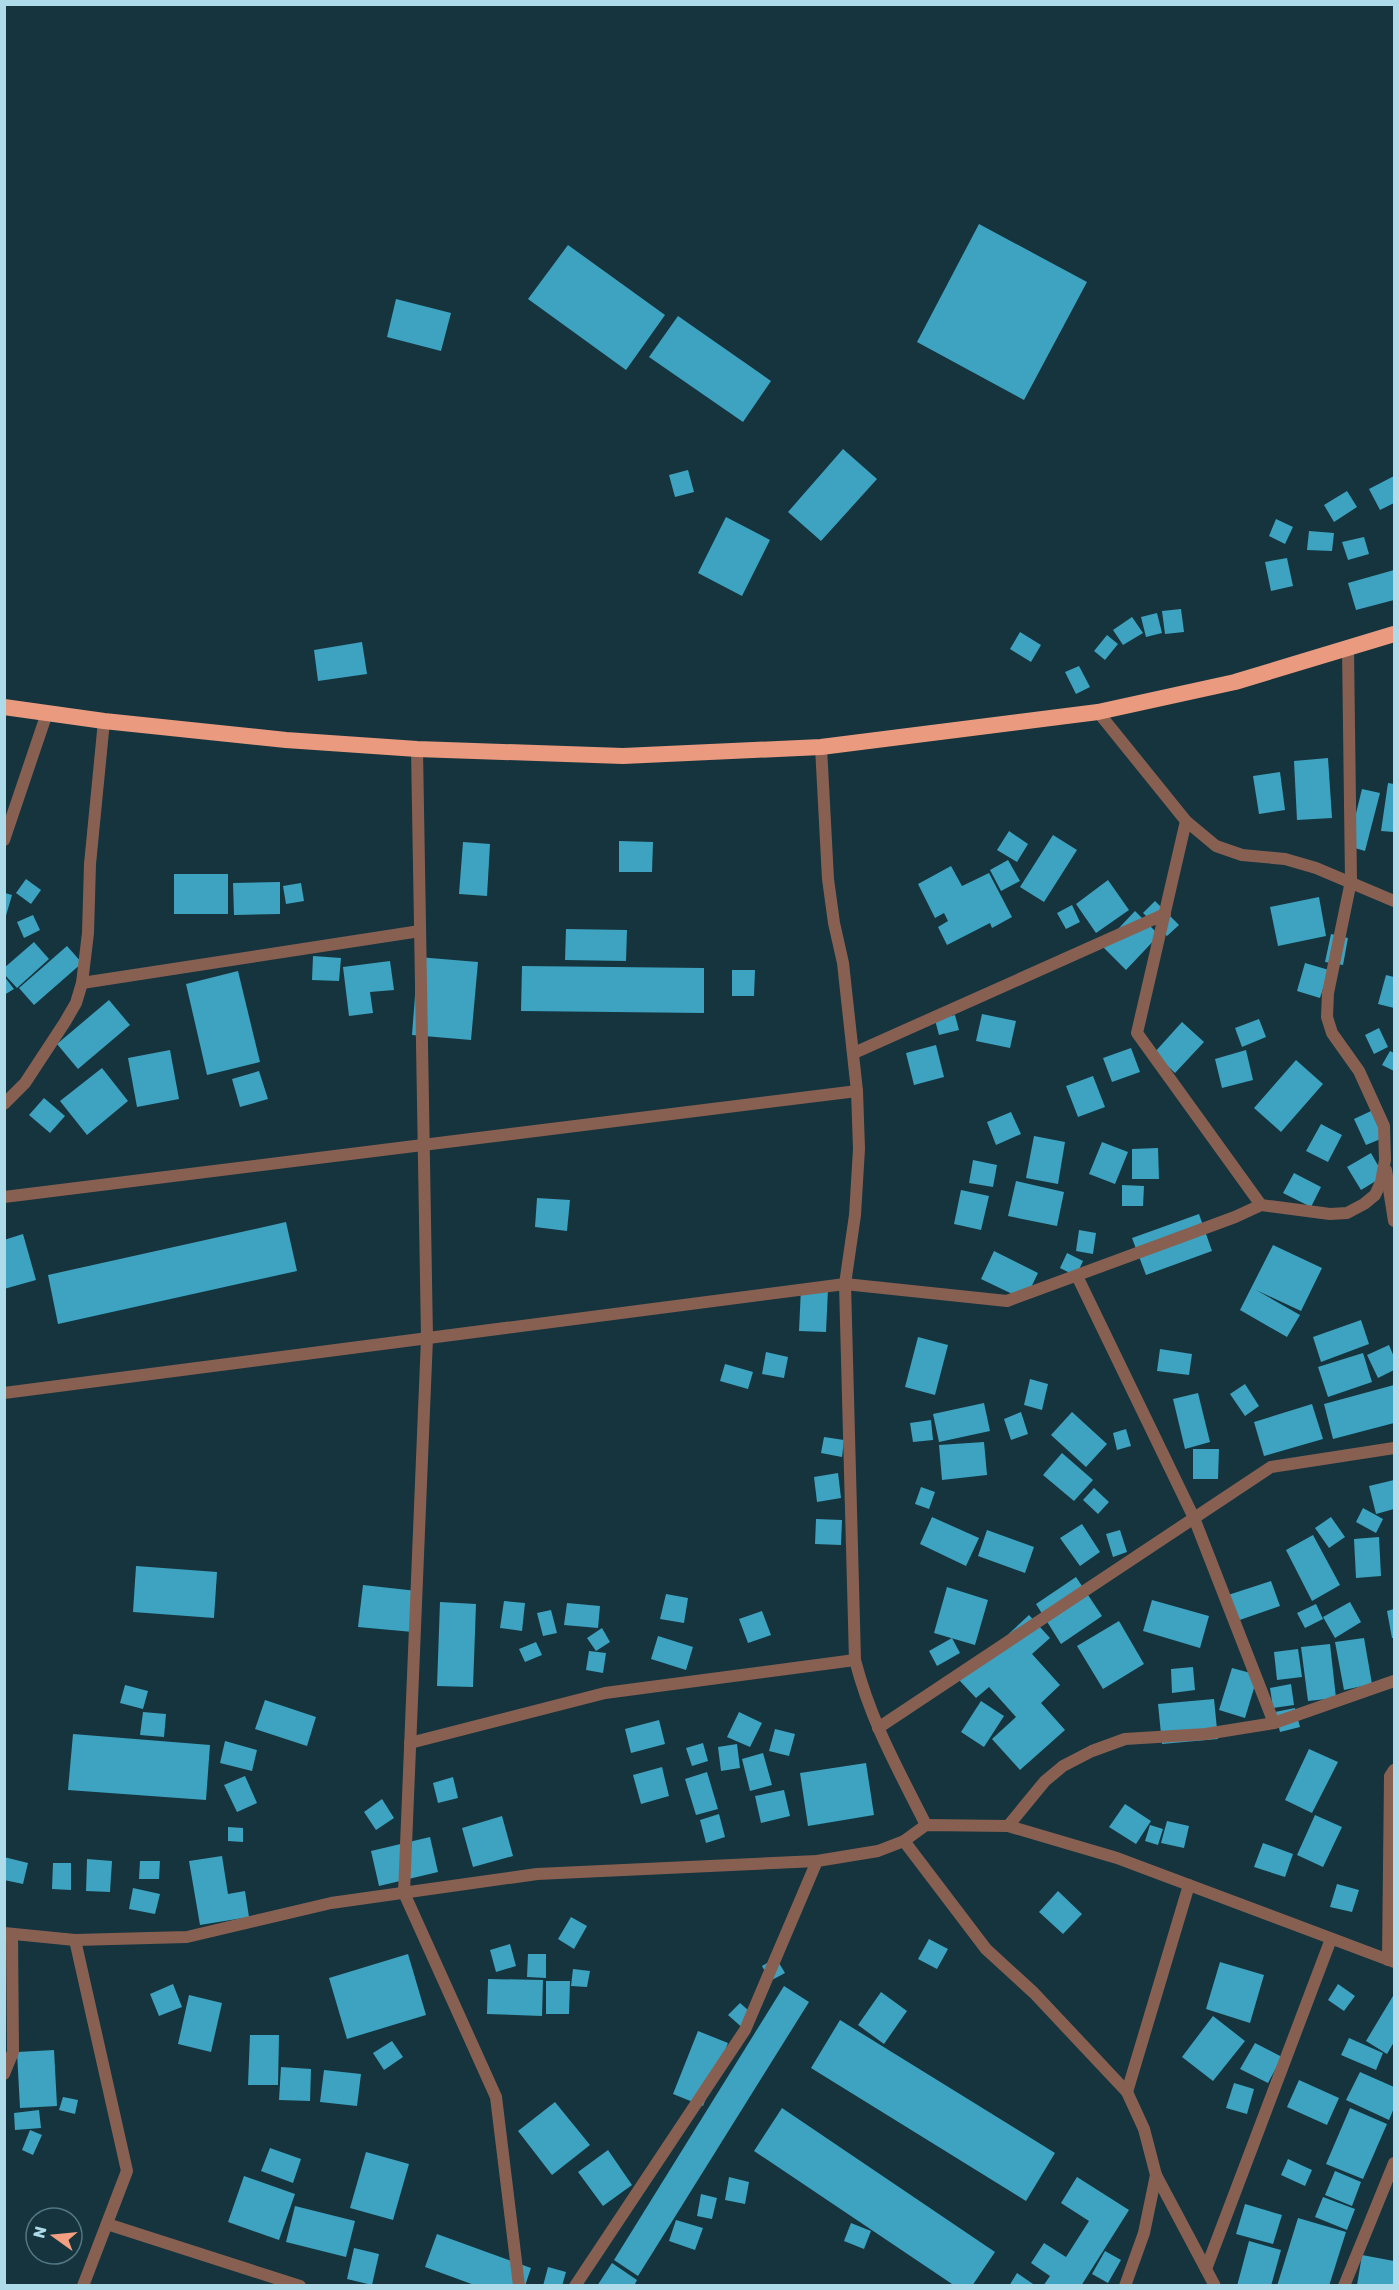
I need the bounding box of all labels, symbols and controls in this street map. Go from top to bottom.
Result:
north arrow [24,2206,84,2266]
text: N [29,2224,51,2240]

